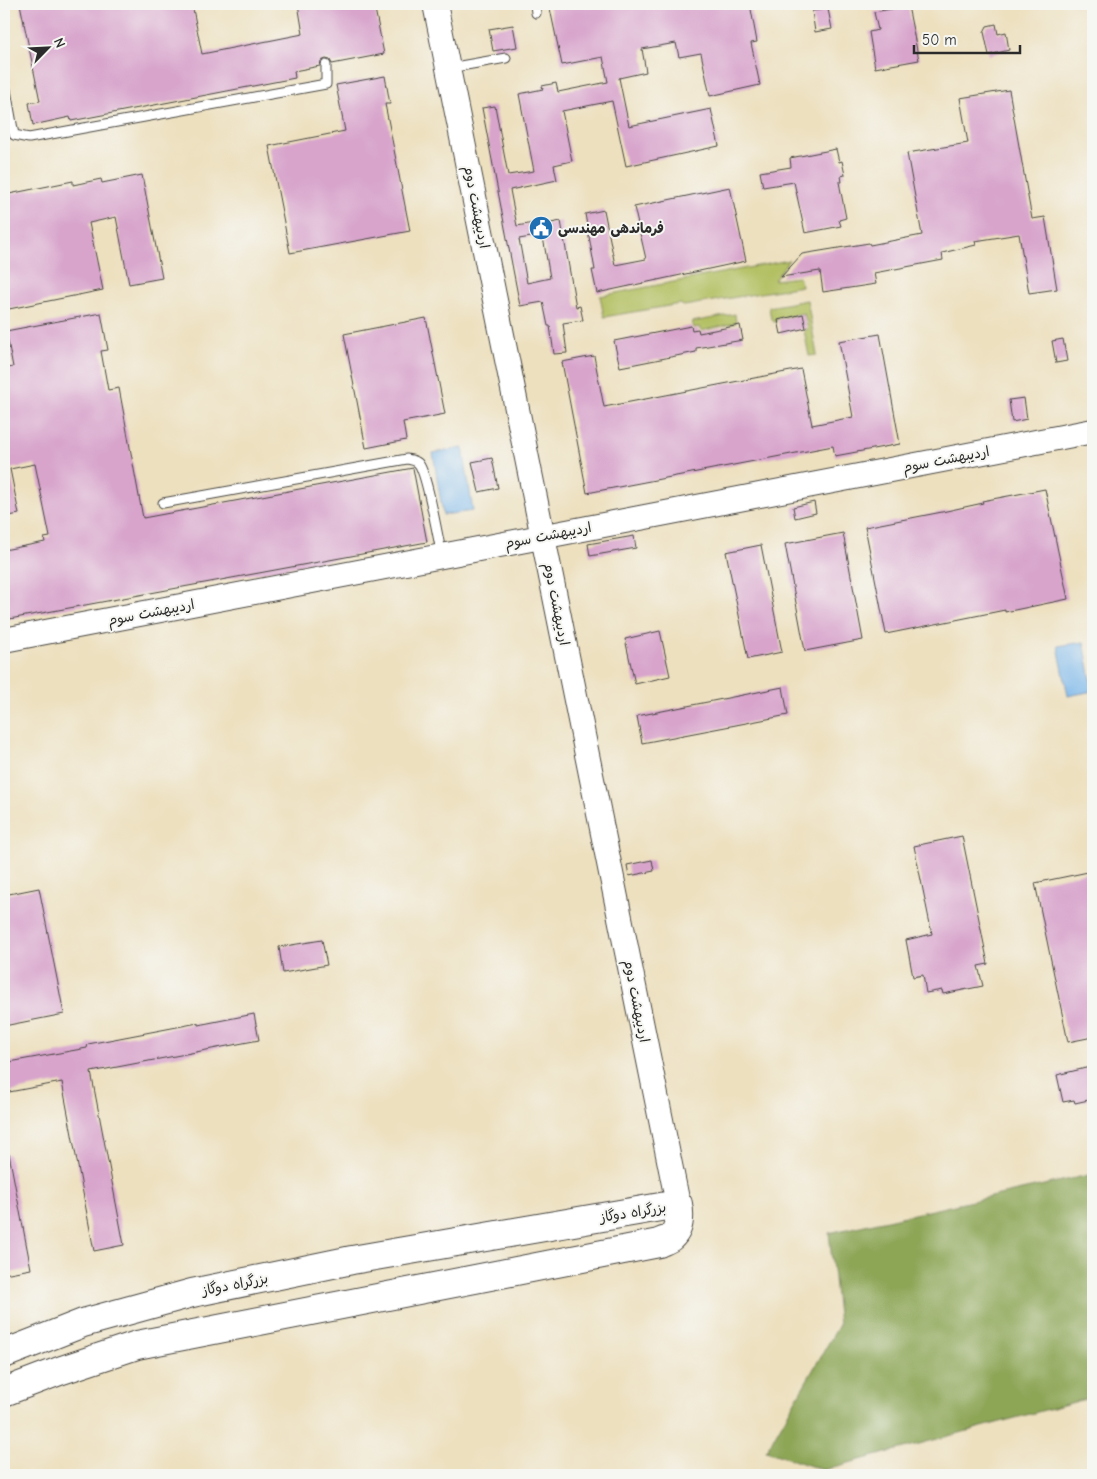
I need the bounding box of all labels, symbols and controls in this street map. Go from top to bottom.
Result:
north arrow [22,22,72,72]
scale bar [914,22,1021,54]
text: 50 m [922,31,957,49]
text: N [50,35,69,51]
street label: اردیبهشت دوم [458,164,493,250]
public building icon: فرماندهی مهندسی [528,215,554,241]
place label: فرماندهی مهندسی [558,220,664,237]
street label: اردیبهشت سوم [901,443,991,479]
street label: اردیبهشت سوم [503,519,593,555]
street label: اردیبهشت دوم [538,561,573,647]
street label: اردیبهشت سوم [106,596,196,632]
street label: اردیبهشت دوم [618,958,653,1044]
street label: بزرگراه دوگاز [598,1199,667,1226]
street label: بزرگراه دوگاز [200,1270,270,1299]

